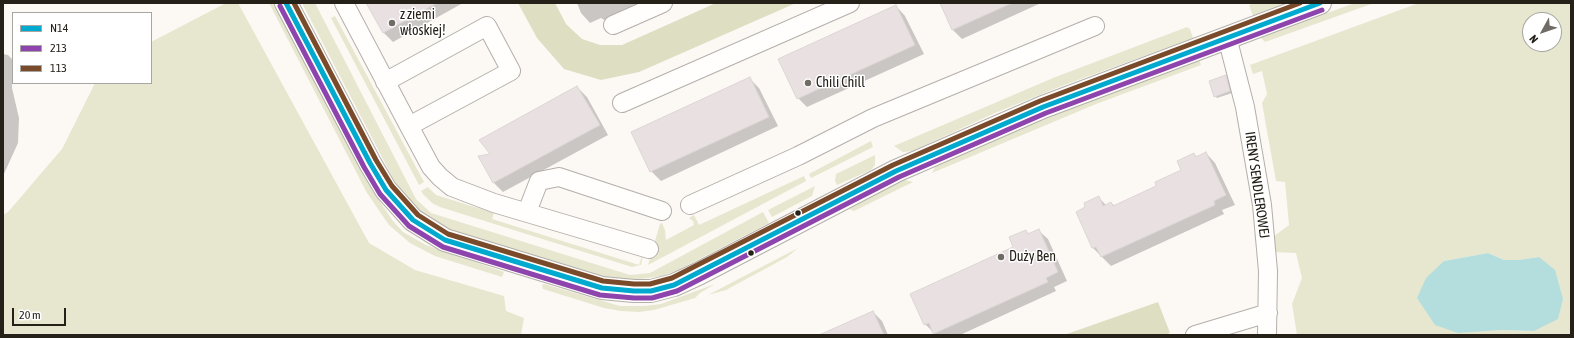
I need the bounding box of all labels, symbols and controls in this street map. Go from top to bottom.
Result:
place label: z ziemi włoskiej! [400,7,446,40]
legend [12,12,152,84]
north arrow [1522,12,1562,52]
marker: z ziemi włoskiej! [387,18,397,28]
text: N14 [50,21,68,35]
text: N [1527,33,1540,45]
text: 213 [50,41,67,55]
text: 113 [50,61,67,75]
place label: Chili Chill [816,75,865,91]
marker: Chili Chill [803,78,813,88]
street label: IRENY SENDLEROWEJ [1241,130,1273,240]
unlabelled marker [793,208,803,218]
unlabelled marker [746,248,756,258]
place label: Duży Ben [1009,249,1056,265]
marker: Duży Ben [996,252,1006,262]
scale bar [14,300,68,326]
text: 20 m [19,308,41,322]

